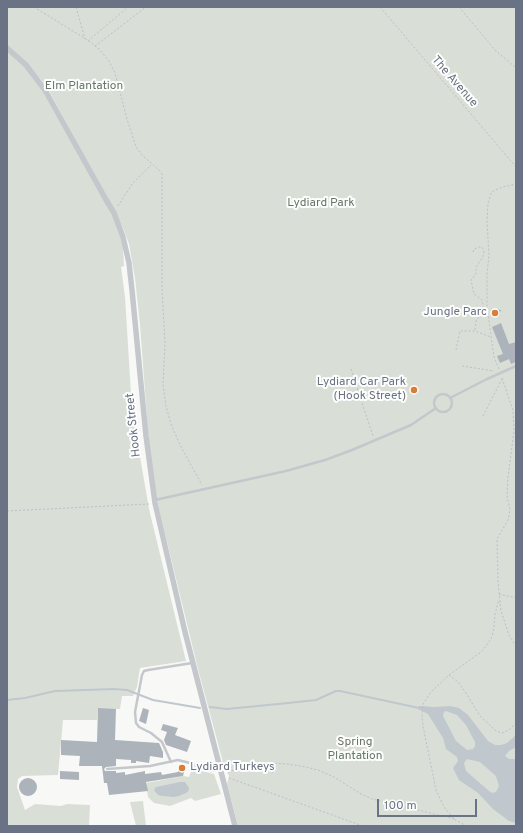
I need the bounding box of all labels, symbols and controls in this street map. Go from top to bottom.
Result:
street label: The Avenue [428,53,480,111]
park label: Elm Plantation [45,80,123,94]
park label: Lydiard Park [287,197,355,211]
place label: Jungle Parc [423,306,487,320]
marker: Jungle Parc [490,308,500,318]
place label: Lydiard Car Park (Hook Street) [317,376,406,404]
marker: Lydiard Car Park (Hook Street) [409,385,419,395]
street label: Hook Street [123,392,145,458]
park label: Spring Plantation [327,736,383,764]
place label: Lydiard Turkeys [190,761,275,775]
marker: Lydiard Turkeys [177,763,187,773]
scale bar [379,791,479,817]
text: 100 m [384,798,417,814]

